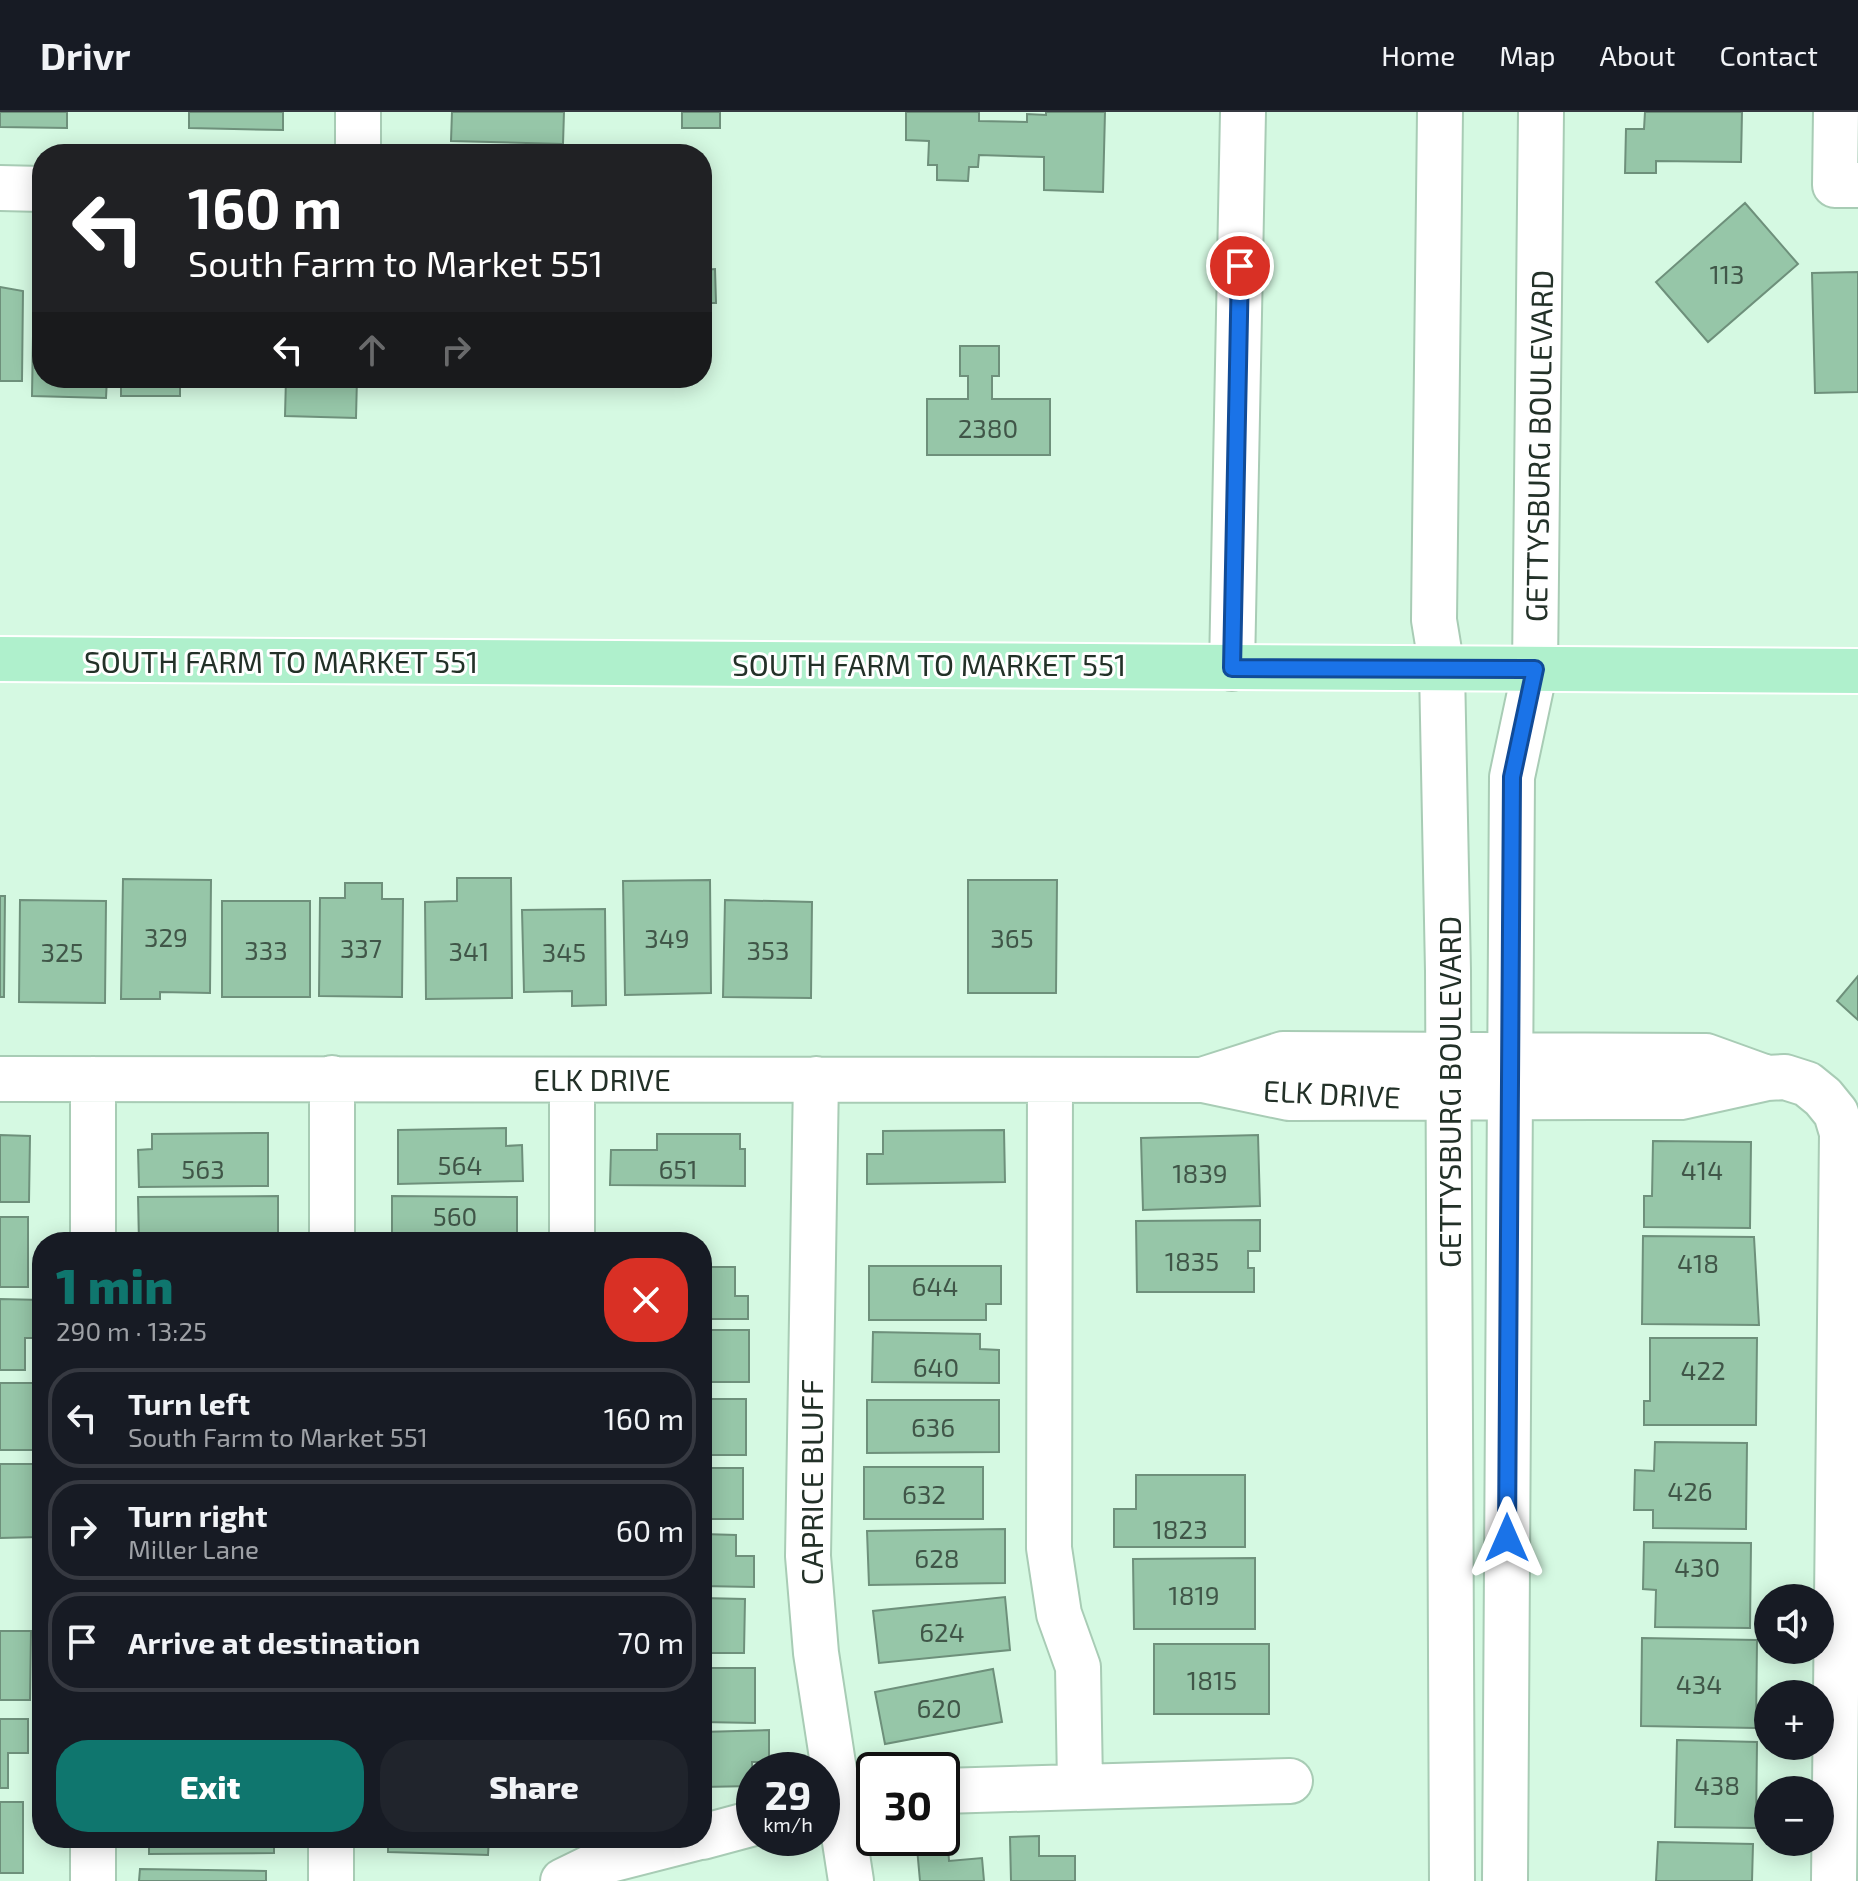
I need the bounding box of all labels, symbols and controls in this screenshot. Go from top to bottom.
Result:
text: Drivr [40,32,130,78]
text: Home [1381,38,1455,72]
text: Map [1499,38,1556,72]
text: About [1600,38,1675,72]
text: Contact [1719,38,1818,72]
text: 160 m [188,173,342,240]
icon: left [56,176,160,280]
pin [1206,232,1274,300]
text: South Farm to Market 551 [188,241,603,284]
icon: arrive [1218,244,1262,288]
house number: 113 [1709,258,1745,289]
street label: GETTYSBURG BOULEVARD [1517,270,1559,622]
icon: left [266,328,310,372]
icon: ahead [350,328,394,372]
icon: right [434,328,478,372]
house number: 2380 [958,412,1018,443]
street label: SOUTH FARM TO MARKET 551 [84,643,478,679]
street label: SOUTH FARM TO MARKET 551 [732,646,1126,682]
street label: GETTYSBURG BOULEVARD [1431,916,1467,1268]
house number: 329 [144,921,188,952]
house number: 349 [644,922,690,953]
house number: 365 [990,922,1034,953]
house number: 337 [340,932,382,963]
house number: 333 [244,934,288,965]
house number: 353 [747,934,789,965]
house number: 341 [449,935,489,966]
house number: 325 [40,936,84,967]
house number: 345 [542,936,586,967]
street label: ELK DRIVE [533,1061,671,1097]
street label: ELK DRIVE [1262,1071,1402,1115]
house number: 564 [438,1149,482,1180]
house number: 563 [181,1153,225,1184]
house number: 651 [658,1153,698,1184]
house number: 414 [1681,1154,1723,1185]
house number: 1839 [1172,1157,1228,1188]
house number: 560 [433,1200,477,1231]
house number: 1835 [1165,1245,1219,1276]
house number: 418 [1677,1247,1719,1278]
text: 1 min [56,1256,174,1314]
button: close [604,1258,688,1342]
house number: 644 [912,1270,958,1301]
text: 290 m · 13:25 [56,1315,207,1346]
house number: 640 [913,1351,959,1382]
house number: 422 [1680,1354,1726,1385]
street label: CAPRICE BLUFF [793,1379,829,1585]
text: Turn left [128,1385,250,1421]
icon: left [60,1396,104,1440]
text: 160 m [604,1400,684,1436]
house number: 636 [911,1411,955,1442]
text: South Farm to Market 551 [128,1421,428,1452]
house number: 426 [1667,1475,1713,1506]
house number: 632 [902,1478,946,1509]
position arrow [1465,1496,1549,1580]
text: Turn right [128,1497,268,1533]
icon: right [60,1508,104,1552]
text: 60 m [616,1512,684,1548]
house number: 1823 [1152,1513,1208,1544]
text: Miller Lane [128,1533,259,1564]
house number: 628 [914,1542,960,1573]
house number: 430 [1674,1551,1720,1582]
house number: 1819 [1168,1579,1220,1610]
map controls [1754,1584,1834,1856]
button: sound [1754,1584,1834,1664]
house number: 624 [919,1616,965,1647]
icon: arrive [60,1620,104,1664]
text: Arrive at destination [128,1624,420,1660]
text: 70 m [618,1624,684,1660]
house number: 1815 [1187,1664,1237,1695]
house number: 434 [1676,1668,1722,1699]
button: + [1754,1680,1834,1760]
house number: 620 [916,1692,962,1723]
button: Exit [56,1740,364,1832]
button: Share [380,1740,688,1832]
speed limit sign: 30 [856,1752,960,1856]
house number: 438 [1694,1769,1740,1800]
text: 29 [765,1770,811,1818]
button: − [1754,1776,1834,1856]
text: km/h [763,1812,813,1836]

